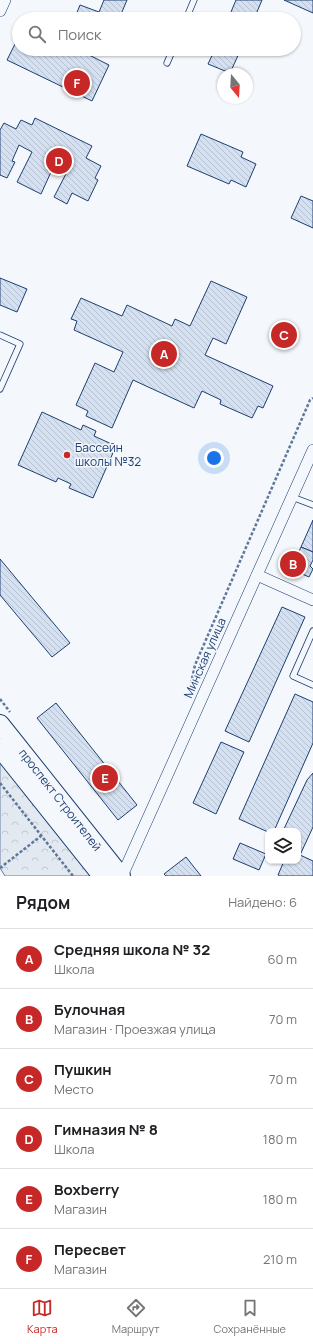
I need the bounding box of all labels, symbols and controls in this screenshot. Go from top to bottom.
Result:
search box [12,12,301,56]
icon: search [26,23,48,45]
text: Поиск [58,24,102,45]
pin: F [64,68,90,98]
north arrow [217,68,253,104]
pin: D [46,146,72,176]
pin: C [271,320,297,350]
pin: A [151,339,177,369]
place label: Бассейн школы №32 [75,439,141,470]
your location [204,448,224,468]
marker: Бассейн школы №32 [62,450,72,460]
pin: B [280,549,306,579]
street label: Минская улица [179,615,230,701]
street label: проспект Строителей [15,745,106,854]
pin: E [92,763,118,793]
map controls [265,828,301,864]
button: layers [265,828,301,864]
text: Рядом [16,891,70,914]
text: Найдено: 6 [228,893,297,911]
text: Средняя школа № 32 [54,939,210,960]
text: A [25,950,33,968]
text: 60 m [267,950,297,968]
text: Школа [54,960,95,978]
text: Булочная [54,999,125,1020]
text: B [25,1010,33,1028]
text: 70 m [269,1010,297,1028]
text: Магазин · Проезжая улица [54,1020,216,1038]
text: Пушкин [54,1059,112,1080]
text: C [24,1070,34,1088]
text: 70 m [269,1070,297,1088]
text: Место [54,1080,94,1098]
text: Гимназия № 8 [54,1119,158,1140]
text: D [24,1130,34,1148]
text: 180 m [263,1130,297,1148]
text: Школа [54,1140,95,1158]
text: Boxberry [54,1179,119,1200]
text: E [25,1190,33,1208]
text: 180 m [263,1190,297,1208]
text: Магазин [54,1200,107,1218]
text: Пересвет [54,1239,126,1260]
text: F [26,1250,32,1268]
text: 210 m [263,1250,297,1268]
text: Магазин [54,1260,107,1278]
tab: Карта [27,1297,58,1336]
tab: Маршрут [112,1297,160,1336]
tab: Сохранённые [214,1297,286,1336]

